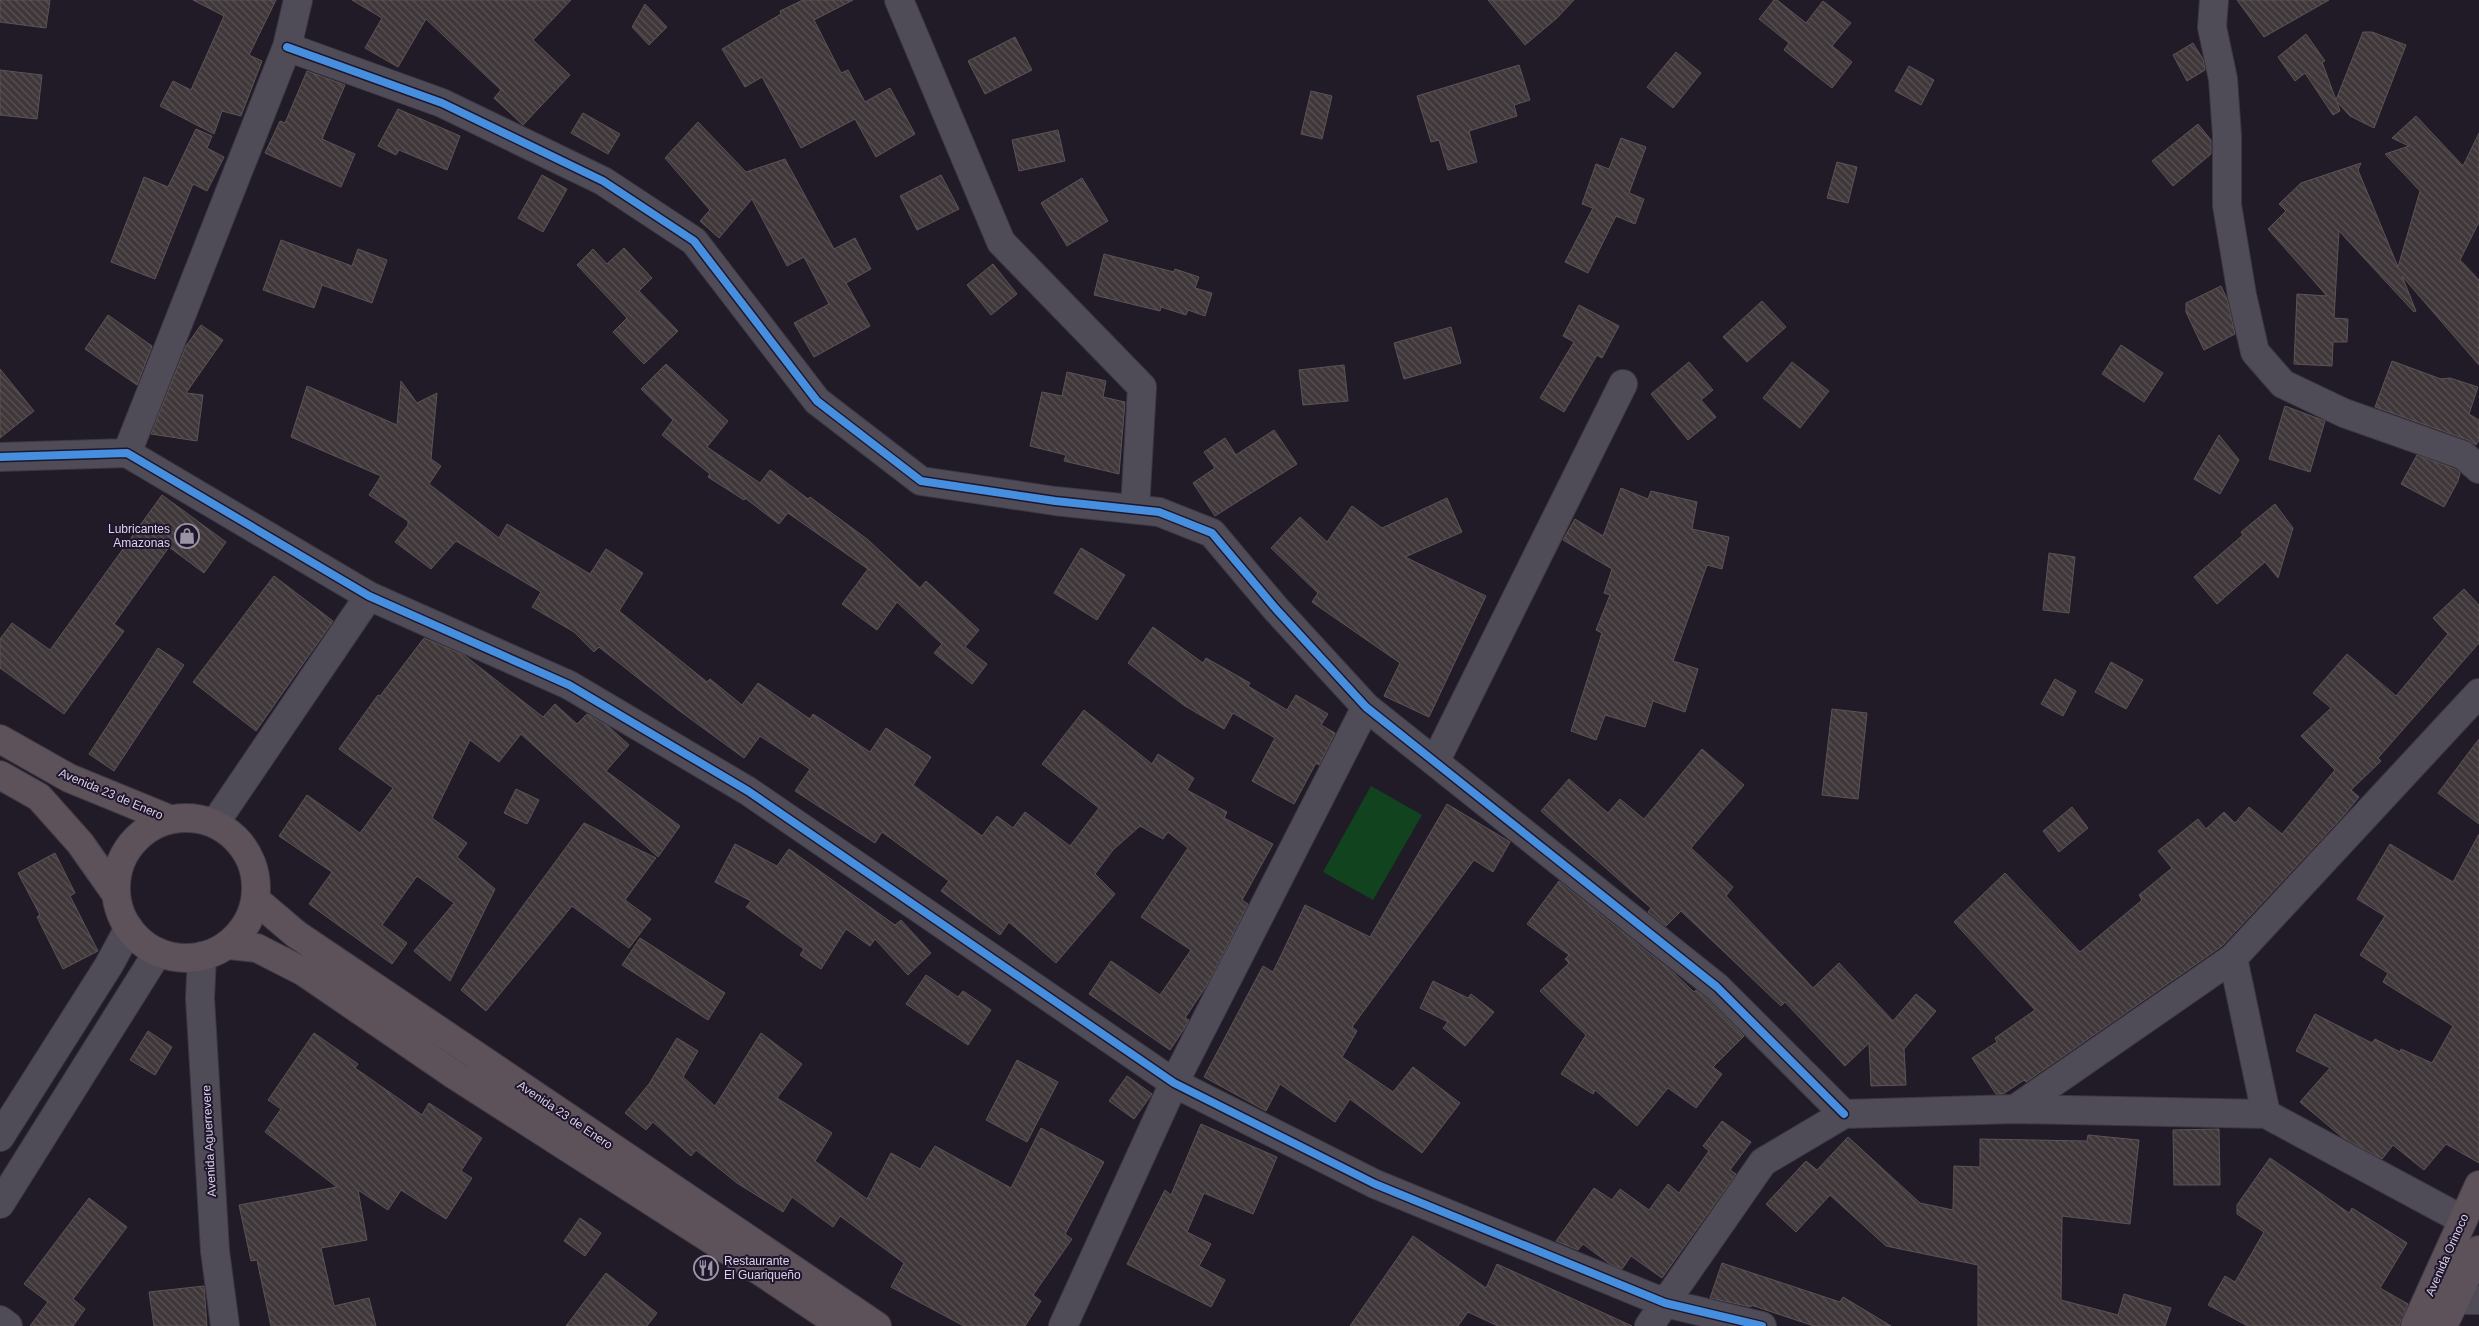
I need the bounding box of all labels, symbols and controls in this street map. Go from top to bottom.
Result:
place label: Lubricantes Amazonas [108,522,170,550]
shop icon: Lubricantes Amazonas [174,523,200,549]
street label: Avenida 23 de Enero [57,766,166,822]
street label: Avenida 23 de Enero [515,1078,616,1152]
street label: Avenida Aguerrevere [199,1084,219,1197]
street label: Avenida Orinoco [2423,1211,2472,1298]
place label: Restaurante El Guariqueño [724,1254,801,1282]
restaurant icon: Restaurante El Guariqueño [693,1255,719,1281]

